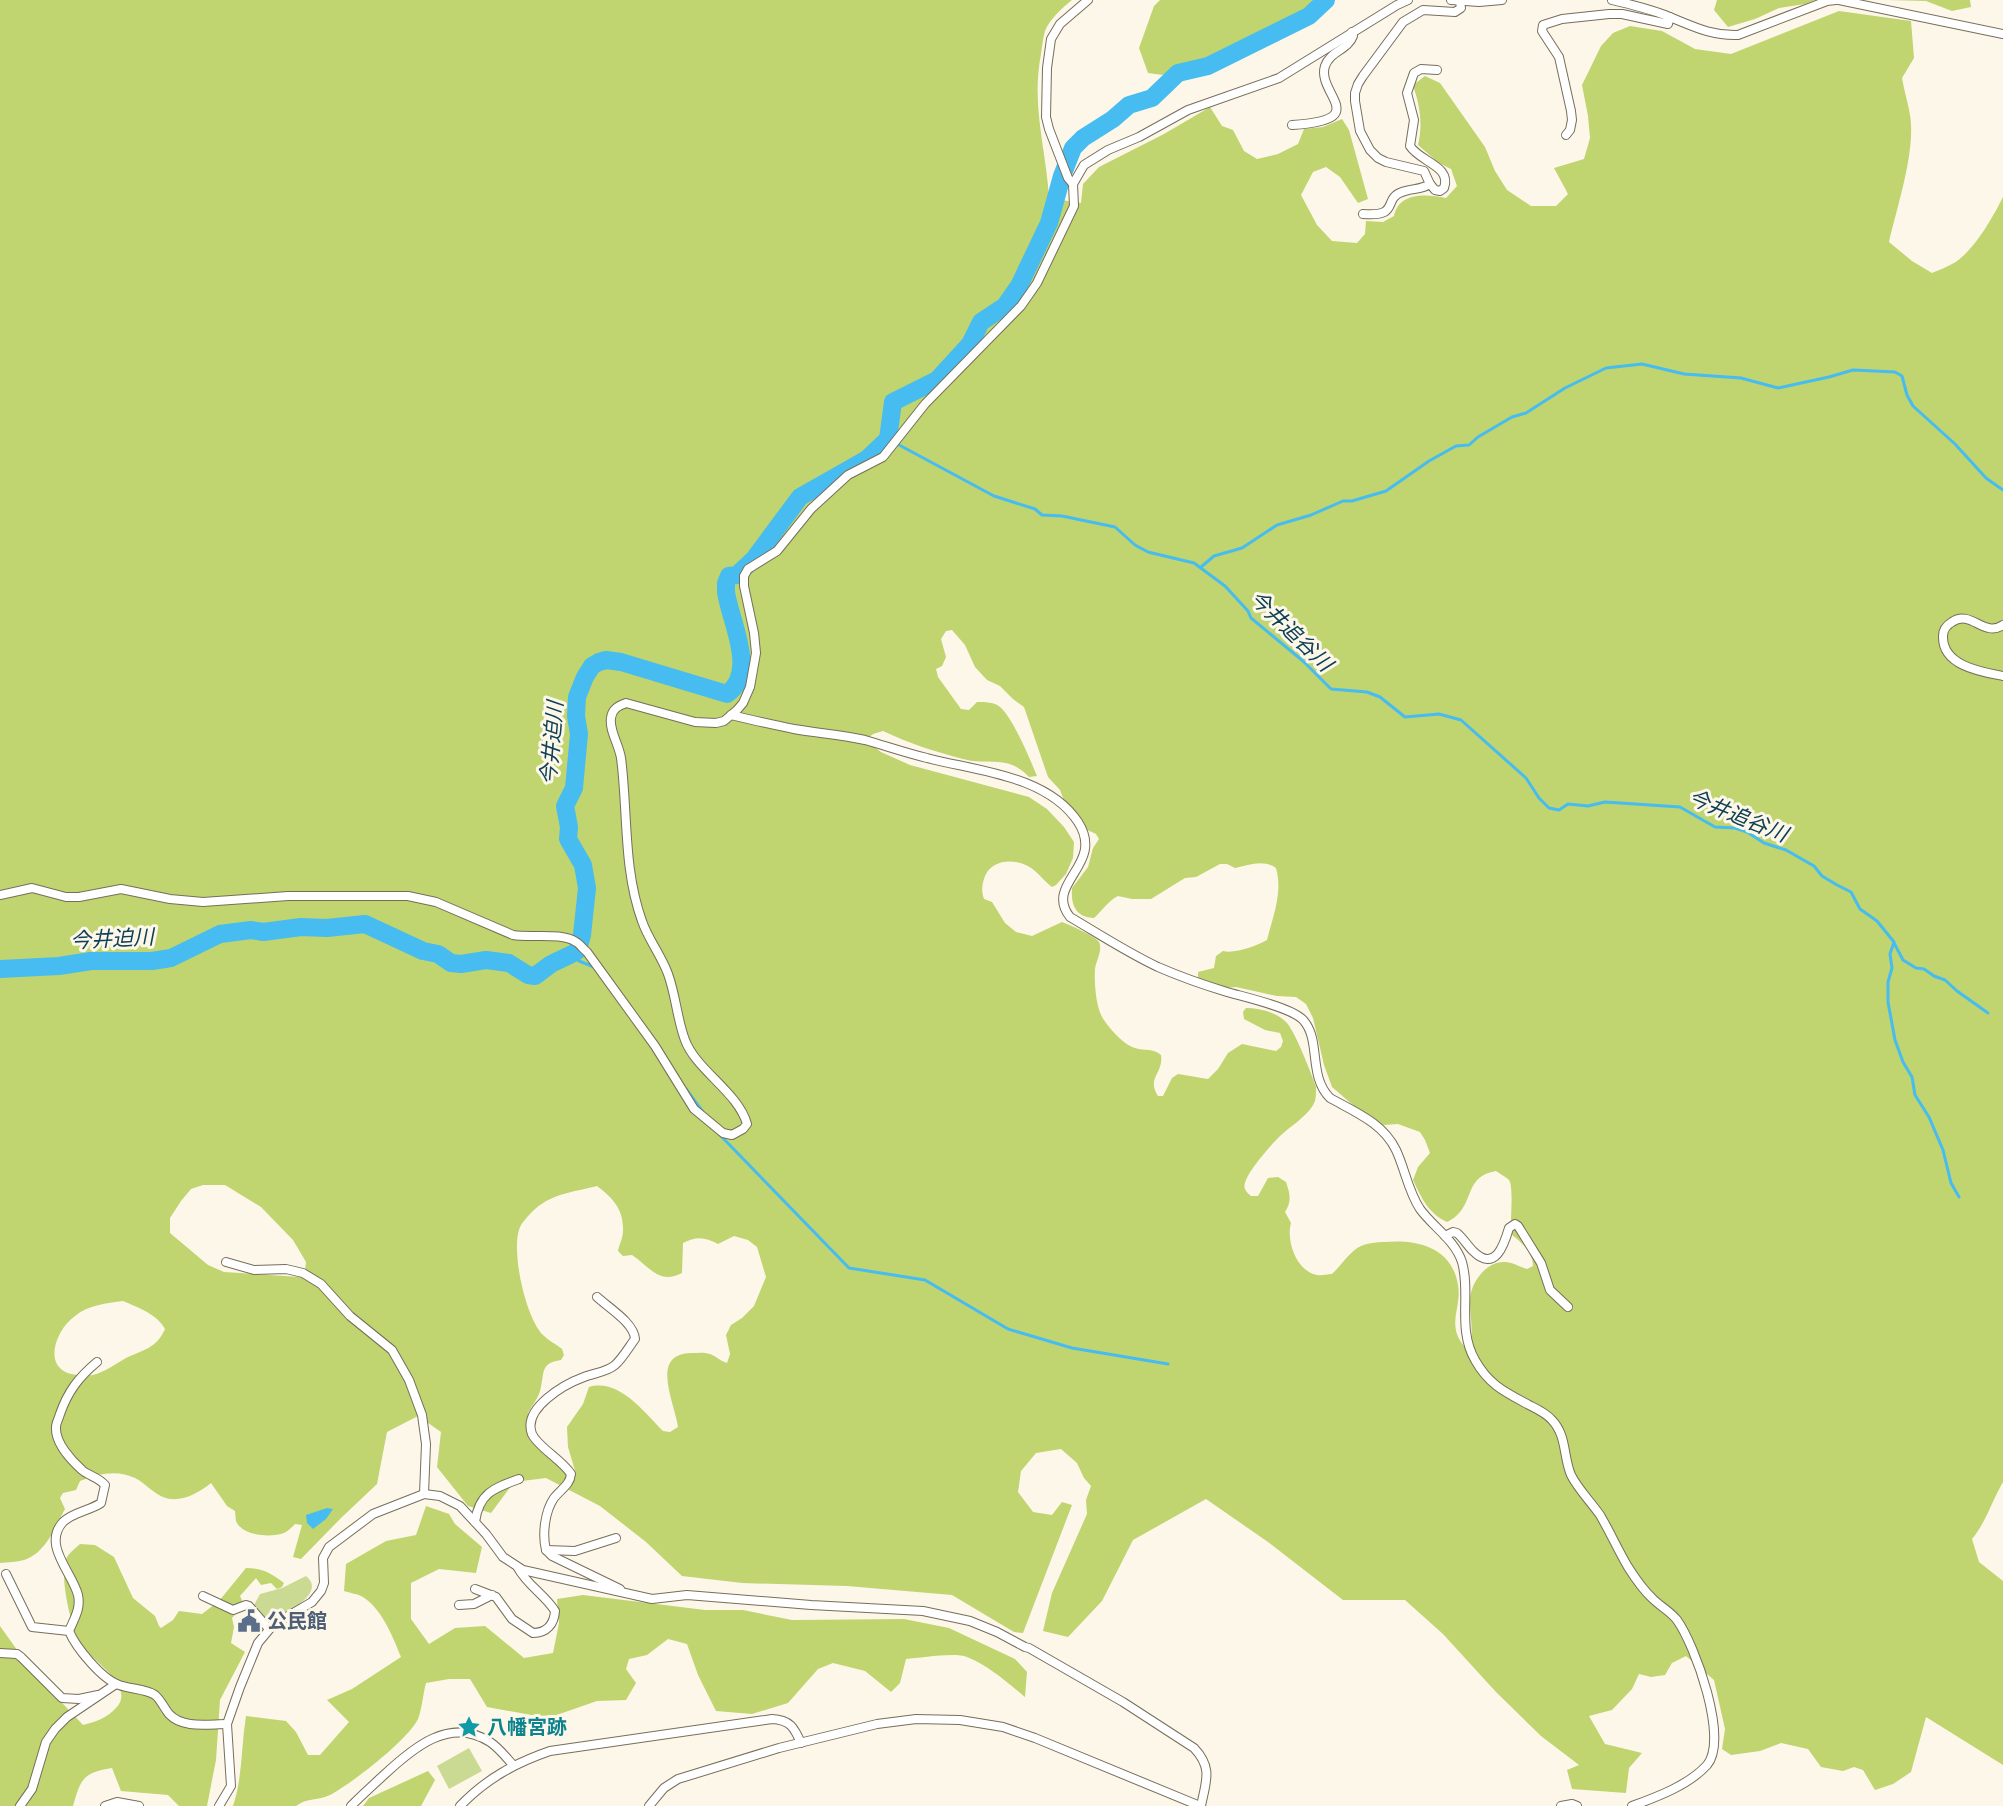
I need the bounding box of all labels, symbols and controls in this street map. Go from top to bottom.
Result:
water label: 今井追谷川 [1245,586,1339,677]
water label: 今井迫川 [536,698,568,786]
water label: 今井追谷川 [1685,785,1793,848]
water label: 今井迫川 [69,925,157,953]
public building icon: 公民館 [236,1608,262,1634]
place label: 公民館 [267,1609,327,1633]
place icon: 八幡宮跡 [456,1714,482,1740]
place label: 八幡宮跡 [487,1715,567,1739]

